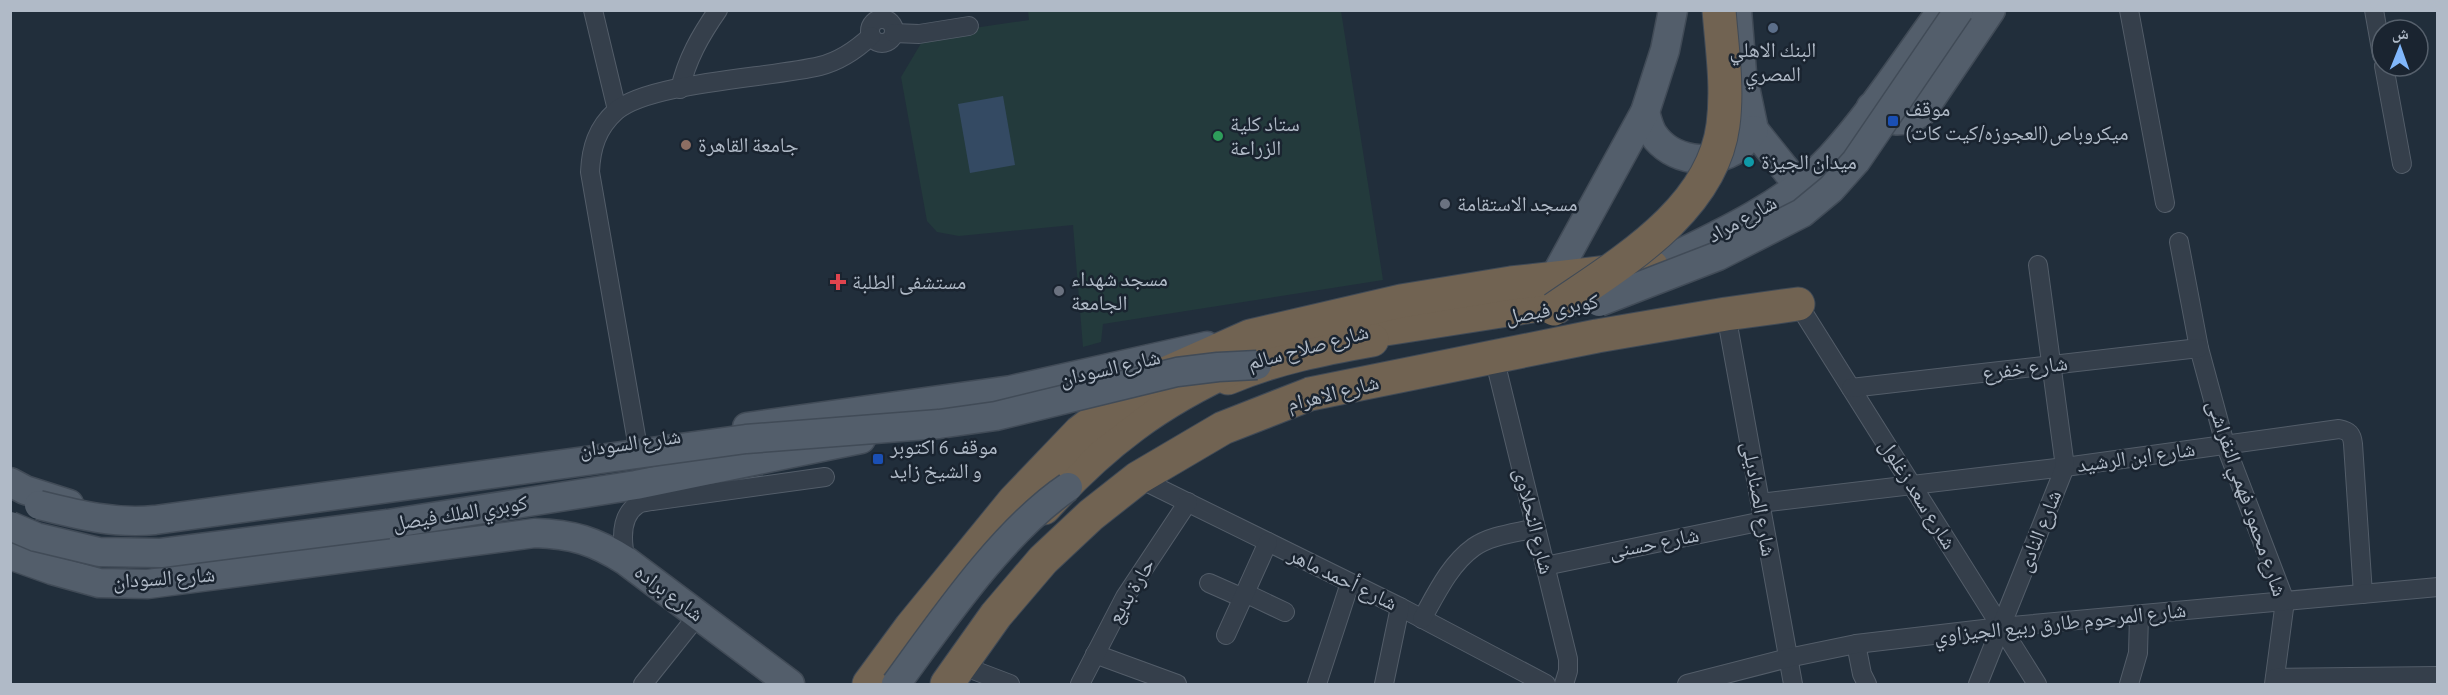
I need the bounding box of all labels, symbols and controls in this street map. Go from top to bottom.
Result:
north arrow [2370,18,2430,78]
marker: البنك الاهلي المصري [1766,21,1780,35]
text: ش [2392,26,2409,43]
place label: البنك الاهلي المصري [1730,40,1816,90]
place label: موقف ميكروباص(العجوزه/كيت كات) [1905,99,2128,146]
place label: ستاد كلية الزراعة [1230,114,1300,159]
marker: موقف ميكروباص(العجوزه/كيت كات) [1886,114,1900,128]
marker: ستاد كلية الزراعة [1211,129,1225,143]
place label: جامعة القاهرة [698,135,799,156]
marker: جامعة القاهرة [679,138,693,152]
place label: ميدان الجيزة [1761,152,1857,174]
marker: ميدان الجيزة [1742,155,1756,169]
street label: شارع مراد [1704,192,1781,249]
place label: مسجد الاستقامة [1457,194,1578,215]
marker: مسجد الاستقامة [1438,197,1452,211]
place label: مسجد شهداء الجامعة [1071,269,1168,314]
place label: مستشفى الطلبة [852,272,966,295]
marker: مستشفى الطلبة [829,273,847,291]
marker: مسجد شهداء الجامعة [1052,284,1066,298]
street label: كوبرى فيصل [1504,291,1601,330]
street label: شارع صلاح سالم [1245,321,1372,377]
street label: شارع السودان [1058,347,1163,392]
street label: شارع خفرع [1981,353,2069,386]
street label: شارع الاهرام [1285,372,1382,418]
street label: شارع محمود فهمي النقراشى [2198,397,2290,601]
street label: شارع السودان [578,426,683,463]
street label: شارع سعد زغلول [1874,435,1960,554]
place label: موقف 6 اكتوبر و الشيخ زايد [889,437,998,484]
street label: شارع ابن الرشيد [2076,439,2197,478]
street label: شارع الصناديلى [1736,440,1779,558]
marker: موقف 6 اكتوبر و الشيخ زايد [871,452,885,466]
street label: شارع النحلاوى [1508,466,1557,577]
street label: شارع النادى [2014,487,2067,576]
street label: كوبري الملك فيصل [391,492,530,540]
street label: شارع حسنى [1607,524,1701,564]
street label: شارع أحمد ماهر [1283,541,1402,617]
street label: حارة بديع [1104,555,1161,628]
street label: شارع براده [629,561,707,627]
street label: شارع السودان [112,564,216,595]
street label: شارع المرحوم طارق ربيع الجيزاوي [1933,600,2188,652]

